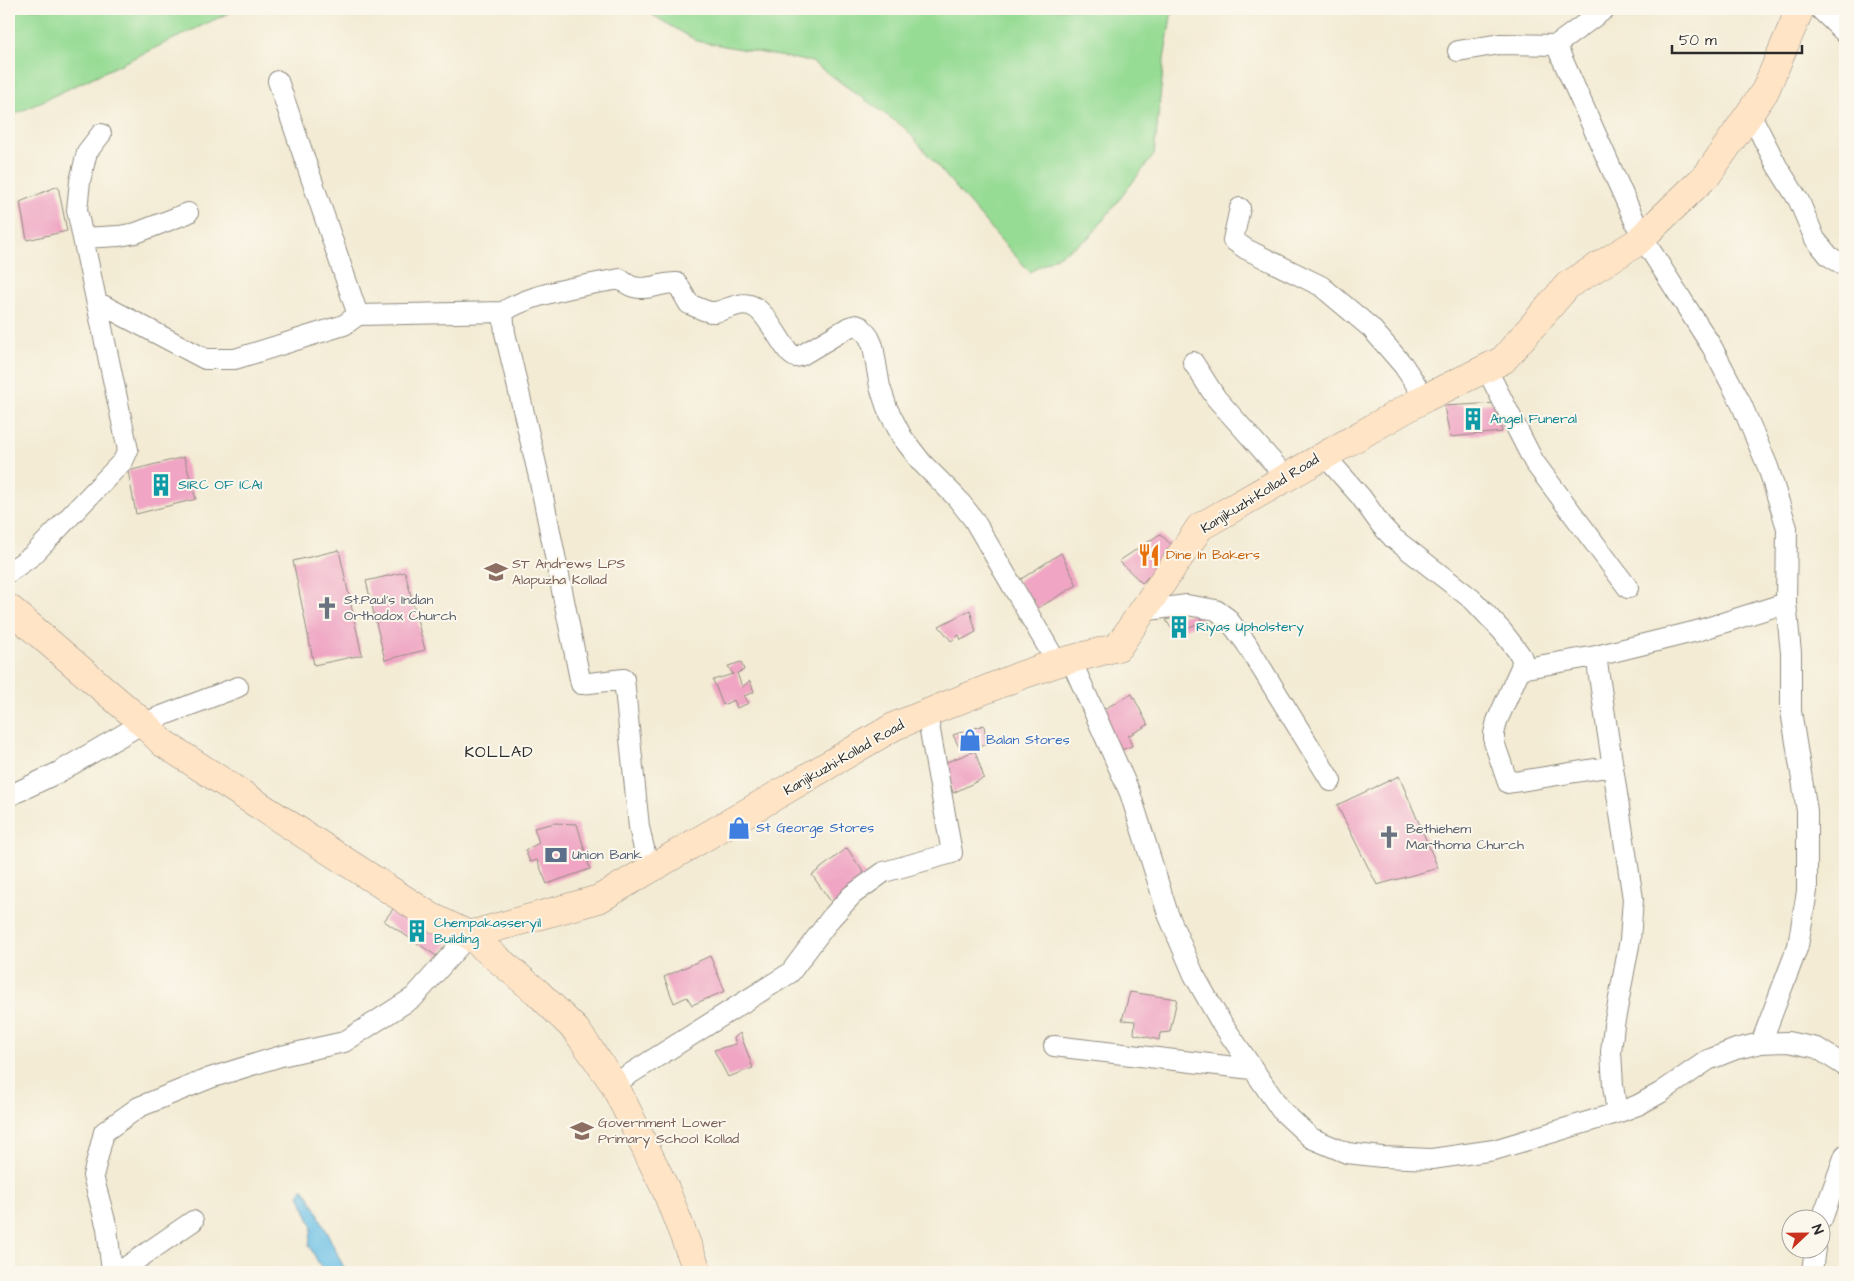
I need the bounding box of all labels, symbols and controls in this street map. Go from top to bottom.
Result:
scale bar [1672,22,1802,54]
text: 50 m [1679,30,1717,51]
building icon: Angel Funeral [1460,406,1486,432]
place label: Angel Funeral [1490,409,1577,429]
street label: Kanjikuzhi-Kollad Road [1197,449,1323,539]
building icon: SIRC OF ICAI [148,472,174,498]
place label: SIRC OF ICAI [178,475,262,495]
restaurant icon: Dine In Bakers [1136,542,1162,568]
place label: Dine In Bakers [1166,545,1260,565]
place label: ST Andrews LPS Alapuzha Kollad [512,554,625,590]
school or university icon: ST Andrews LPS Alapuzha Kollad [483,559,509,585]
place label: St.Paul's Indian Orthodox Church [344,590,456,626]
church icon: St.Paul's Indian Orthodox Church [314,595,340,621]
building icon: Riyas Upholstery [1166,614,1192,640]
place label: Riyas Upholstery [1196,617,1304,637]
street label: Kanjikuzhi-Kollad Road [780,715,908,801]
shop icon: Balan Stores [957,727,983,753]
place label: Balan Stores [986,730,1070,750]
district label: KOLLAD [464,741,534,763]
shop icon: St George Stores [726,815,752,841]
place label: St George Stores [756,818,874,838]
place label: Bethiehem Marthoma Church [1406,819,1524,855]
church icon: Bethiehem Marthoma Church [1376,824,1402,850]
bank icon: Union Bank [543,842,569,868]
place label: Union Bank [572,845,643,865]
place label: Chempakasseryil Building [434,913,541,949]
building icon: Chempakasseryil Building [404,918,430,944]
place label: Government Lower Primary School Kollad [598,1113,739,1149]
school or university icon: Government Lower Primary School Kollad [569,1118,595,1144]
north arrow [1782,1208,1832,1258]
text: N [1806,1222,1828,1238]

